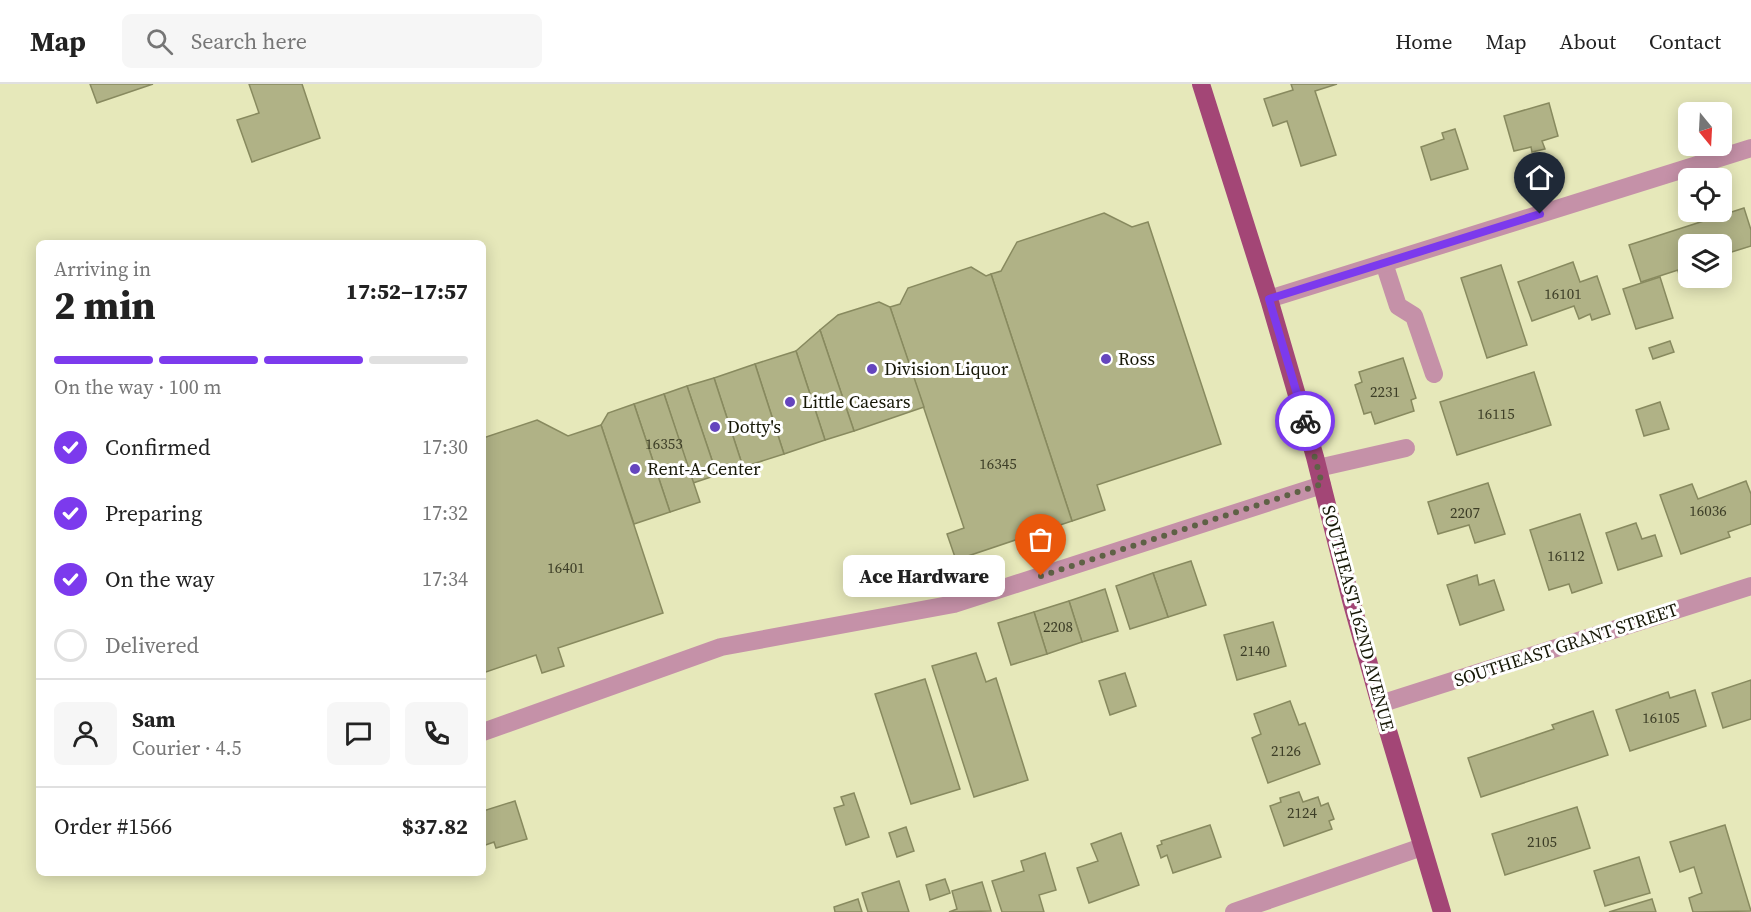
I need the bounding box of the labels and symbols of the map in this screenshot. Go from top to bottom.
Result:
north arrow [1678,102,1732,156]
pin [1514,152,1565,214]
house number: 16101 [1544,283,1582,304]
place label: Ross [1118,346,1155,371]
marker: Ross [1099,352,1113,366]
place label: Division Liquor [884,356,1009,381]
marker: Division Liquor [865,362,879,376]
house number: 2231 [1370,381,1400,402]
place label: Little Caesars [802,389,911,414]
courier [1275,391,1335,451]
marker: Little Caesars [783,395,797,409]
house number: 16115 [1477,403,1515,424]
place label: Dotty's [727,414,781,439]
marker: Dotty's [708,420,722,434]
house number: 16353 [645,433,683,454]
house number: 16345 [979,453,1017,474]
place label: Rent-A-Center [647,456,761,481]
marker: Rent-A-Center [628,462,642,476]
house number: 16036 [1689,500,1727,521]
street label: SOUTHEAST 162ND AVENUE [1316,502,1401,734]
house number: 2207 [1450,502,1480,523]
pin [1015,514,1066,576]
house number: 16112 [1547,545,1585,566]
callout: Ace Hardware [843,555,1005,597]
house number: 16401 [547,557,585,578]
street label: SOUTHEAST GRANT STREET [1451,596,1681,693]
house number: 2208 [1043,616,1073,637]
house number: 2140 [1240,640,1270,661]
house number: 16105 [1642,707,1680,728]
house number: 2126 [1271,740,1301,761]
house number: 2124 [1287,802,1317,823]
house number: 2105 [1527,831,1557,852]

